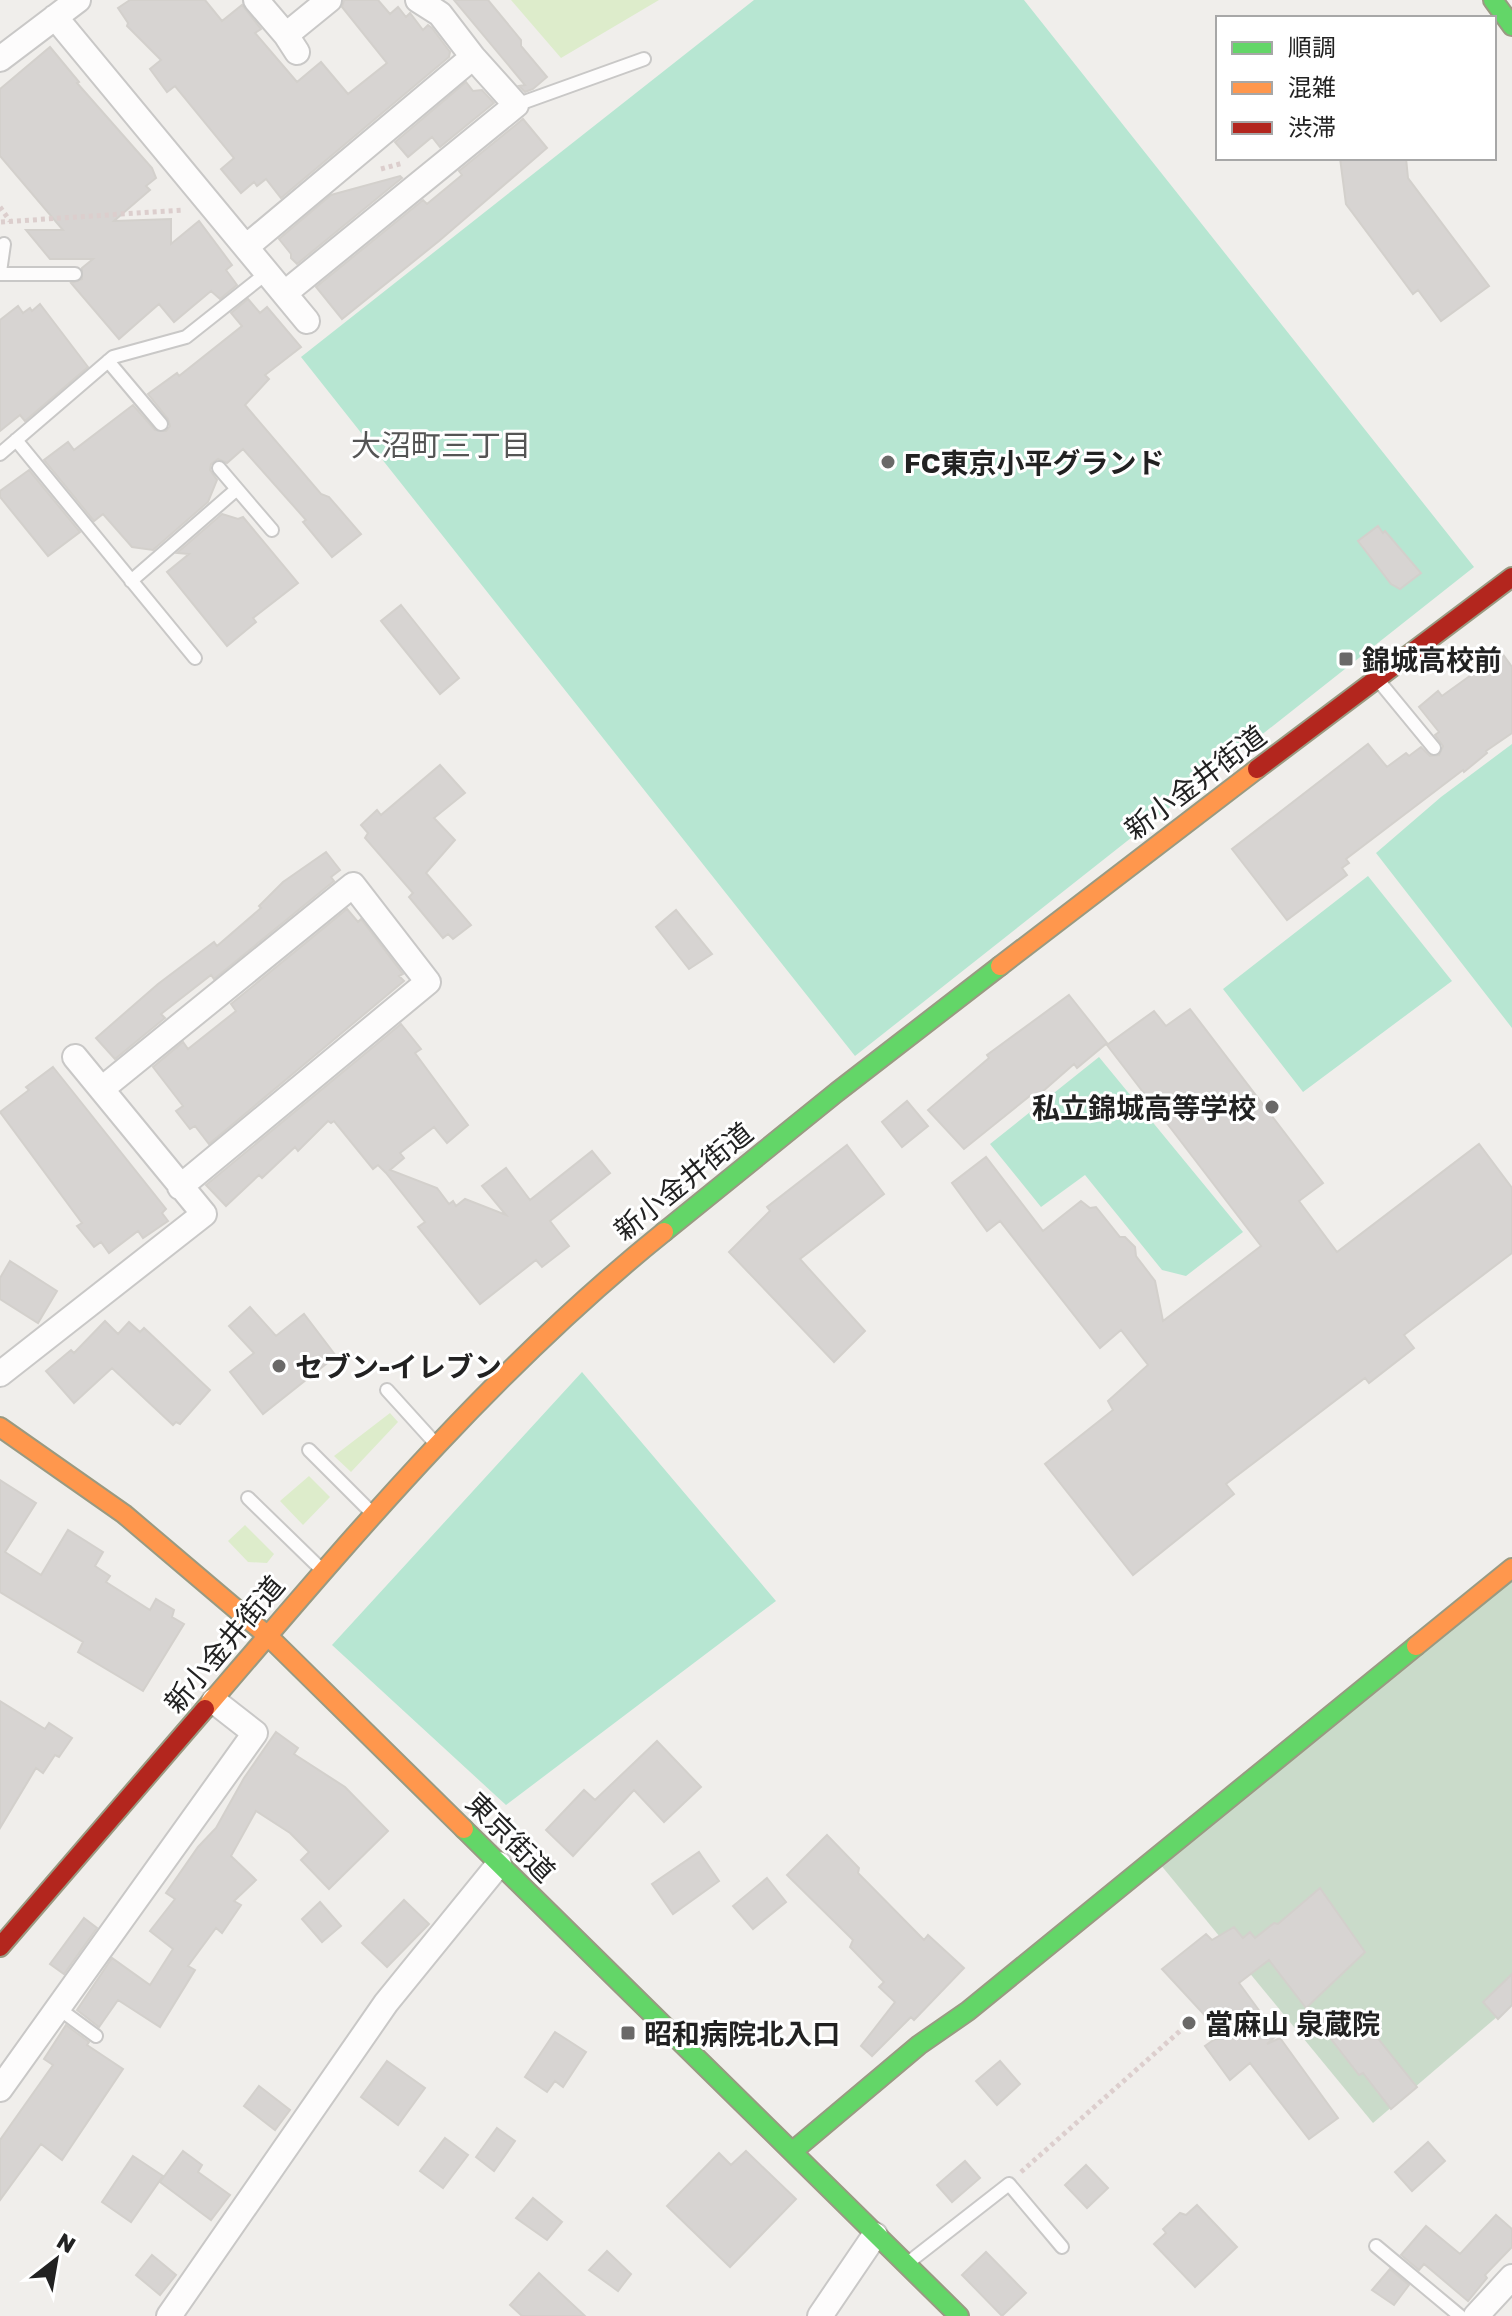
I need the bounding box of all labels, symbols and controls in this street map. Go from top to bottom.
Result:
legend [1216,16,1496,160]
text: 順調 [1288,32,1336,61]
text: 混雑 [1288,72,1336,101]
text: 渋滞 [1288,112,1336,141]
district label: 大沼町三丁目 [351,427,531,463]
place label: FC東京小平グランド [904,446,1165,479]
marker: FC東京小平グランド [879,453,897,471]
place label: 錦城高校前 [1362,643,1502,676]
marker: 錦城高校前 [1337,650,1355,668]
street label: 新小金井街道 [1118,718,1272,846]
place label: 私立錦城高等学校 [1032,1091,1256,1124]
marker: 私立錦城高等学校 [1263,1098,1281,1116]
street label: 新小金井街道 [607,1115,759,1247]
place label: セブン-イレブン [295,1350,502,1383]
marker: セブン-イレブン [270,1357,288,1375]
street label: 新小金井街道 [157,1569,291,1719]
street label: 東京街道 [460,1786,562,1888]
place label: 當麻山 泉蔵院 [1205,2007,1380,2040]
marker: 當麻山 泉蔵院 [1180,2014,1198,2032]
place label: 昭和病院北入口 [644,2017,840,2050]
marker: 昭和病院北入口 [619,2024,637,2042]
north arrow [16,2220,96,2300]
text: N [52,2227,81,2258]

